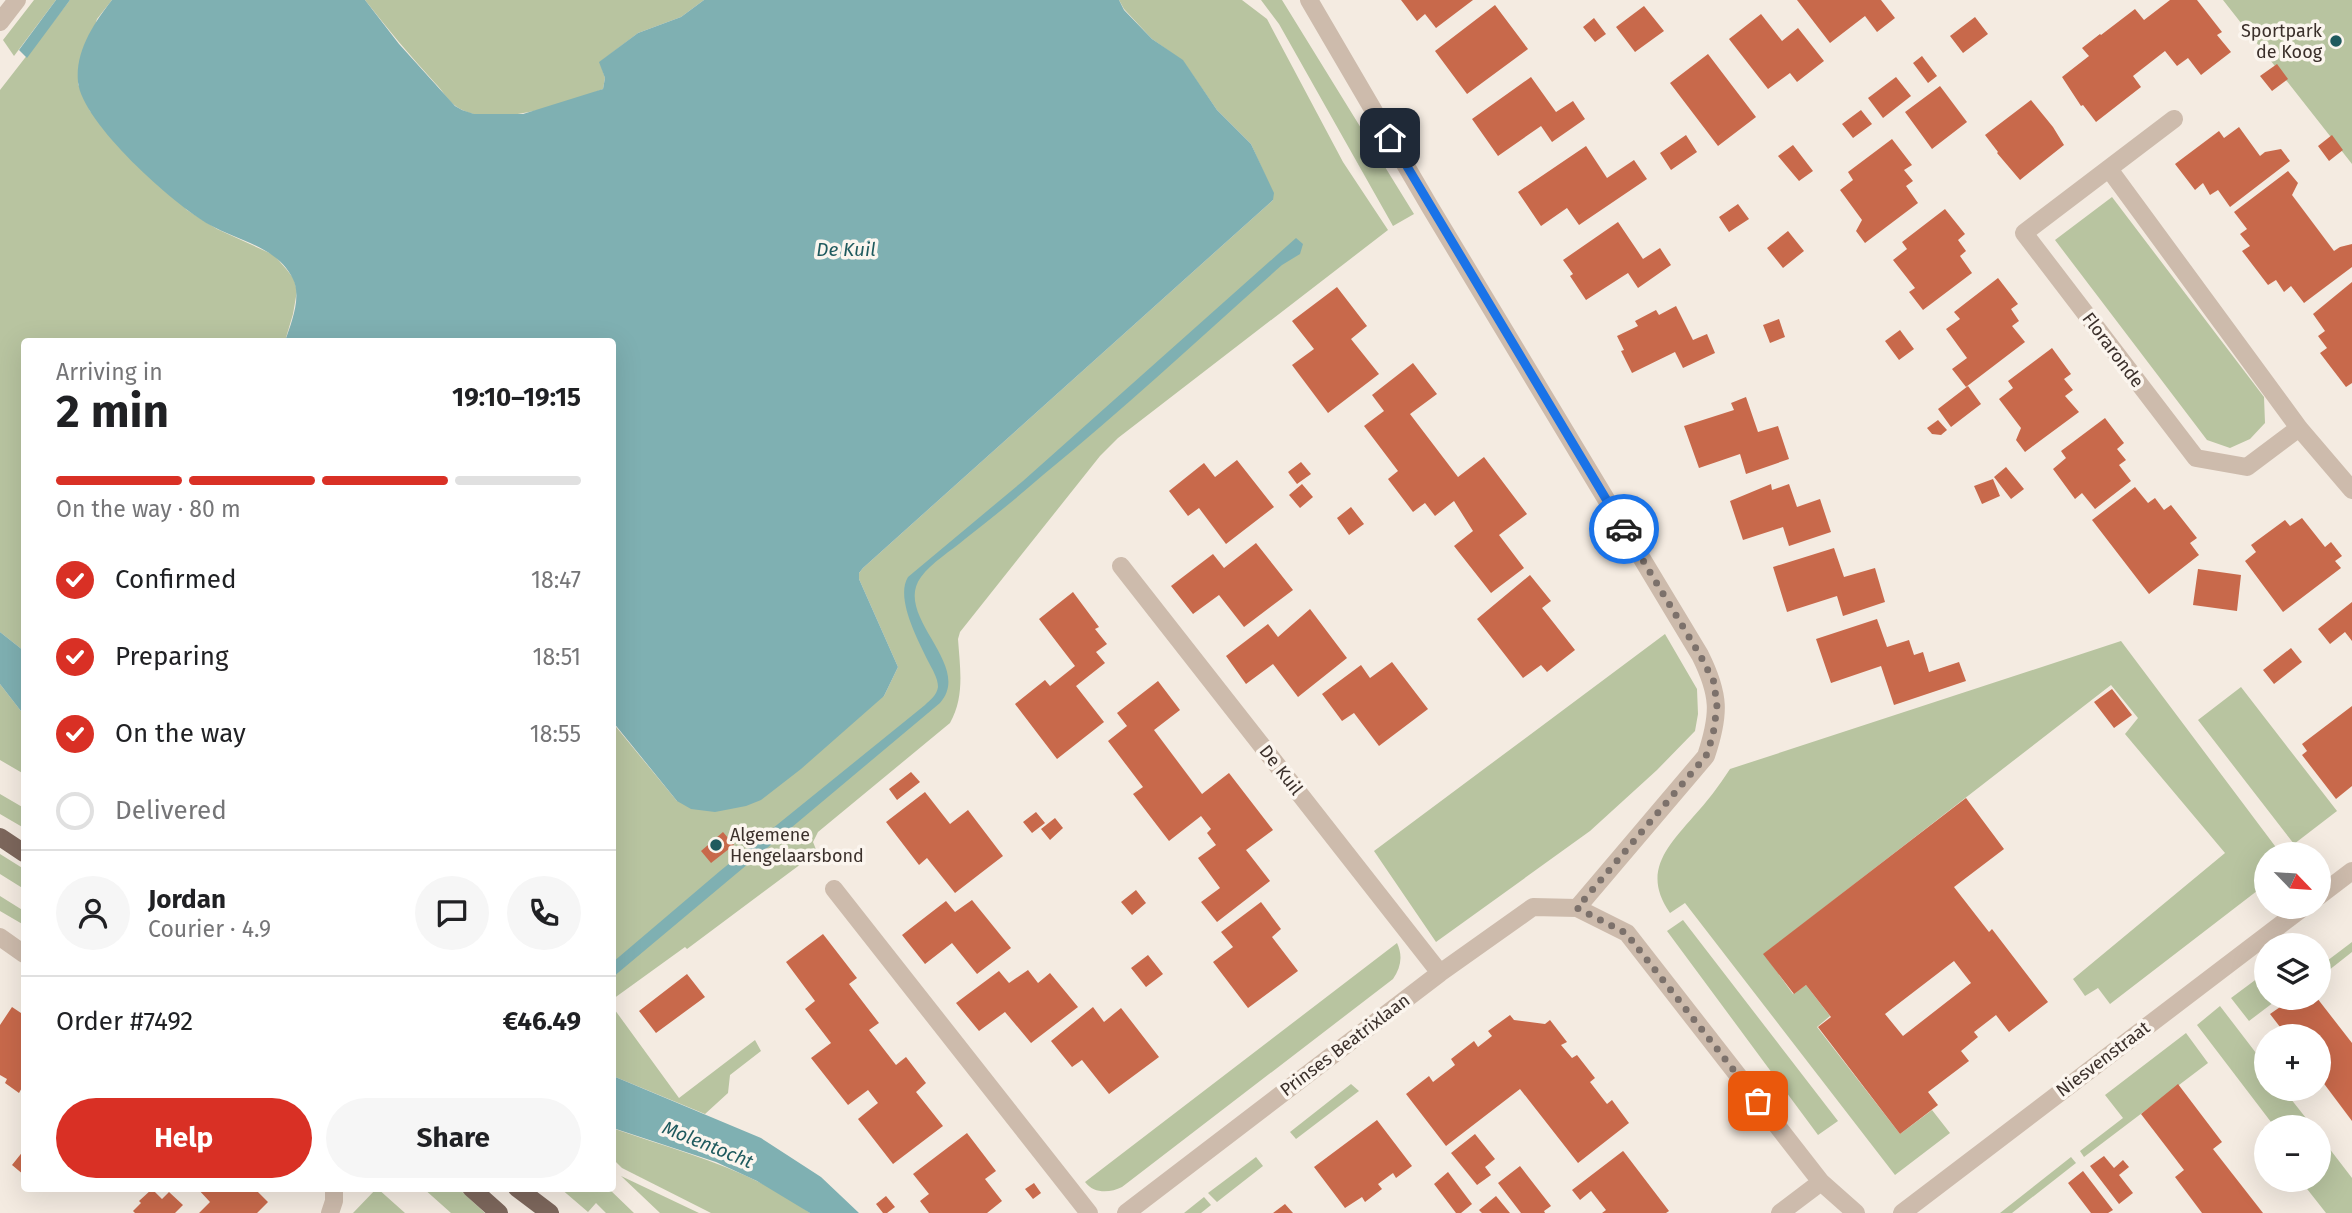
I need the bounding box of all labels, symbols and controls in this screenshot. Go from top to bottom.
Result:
place label: Sportpark de Koog [2241,20,2323,63]
marker: Sportpark de Koog [2328,33,2344,49]
pin [1360,108,1420,168]
icon: home [1371,119,1409,157]
water label: De Kuil [816,238,876,261]
street label: Floraronde [2078,308,2148,392]
text: Arriving in [56,358,163,386]
text: 19:10–19:15 [452,382,581,413]
text: 2 min [56,384,169,439]
courier [1589,494,1659,564]
text: On the way · 80 m [56,495,241,523]
icon: car [1605,510,1643,548]
icon: check [56,561,94,599]
text: Confirmed [115,564,236,595]
text: 18:47 [531,566,581,594]
icon: check [56,638,94,676]
text: Preparing [115,641,228,672]
text: 18:51 [532,643,581,671]
icon: check [56,715,94,753]
text: On the way [115,718,246,749]
text: 18:55 [530,720,581,748]
street label: De Kuil [1255,741,1307,799]
text: Delivered [115,795,227,826]
place label: Algemene Hengelaarsbond [730,824,864,867]
marker: Algemene Hengelaarsbond [708,837,724,853]
north arrow [2254,842,2331,919]
map controls [2254,842,2331,1192]
button: person [56,876,130,950]
button: chat [415,876,489,950]
button: phone [507,876,581,950]
text: Jordan [148,884,226,915]
text: Courier · 4.9 [148,915,271,943]
button: layers [2254,933,2331,1010]
street label: Prinses Beatrixlaan [1276,989,1414,1101]
text: Order #7492 [56,1006,193,1037]
text: €46.49 [503,1006,581,1037]
street label: Niesvenstraat [2052,1016,2155,1101]
button: + [2254,1024,2331,1101]
pin [1728,1071,1788,1131]
icon: bag [1739,1082,1777,1120]
button: Help [56,1098,312,1178]
button: Share [326,1098,581,1178]
button: − [2254,1115,2331,1192]
water label: Molentocht [659,1116,757,1173]

